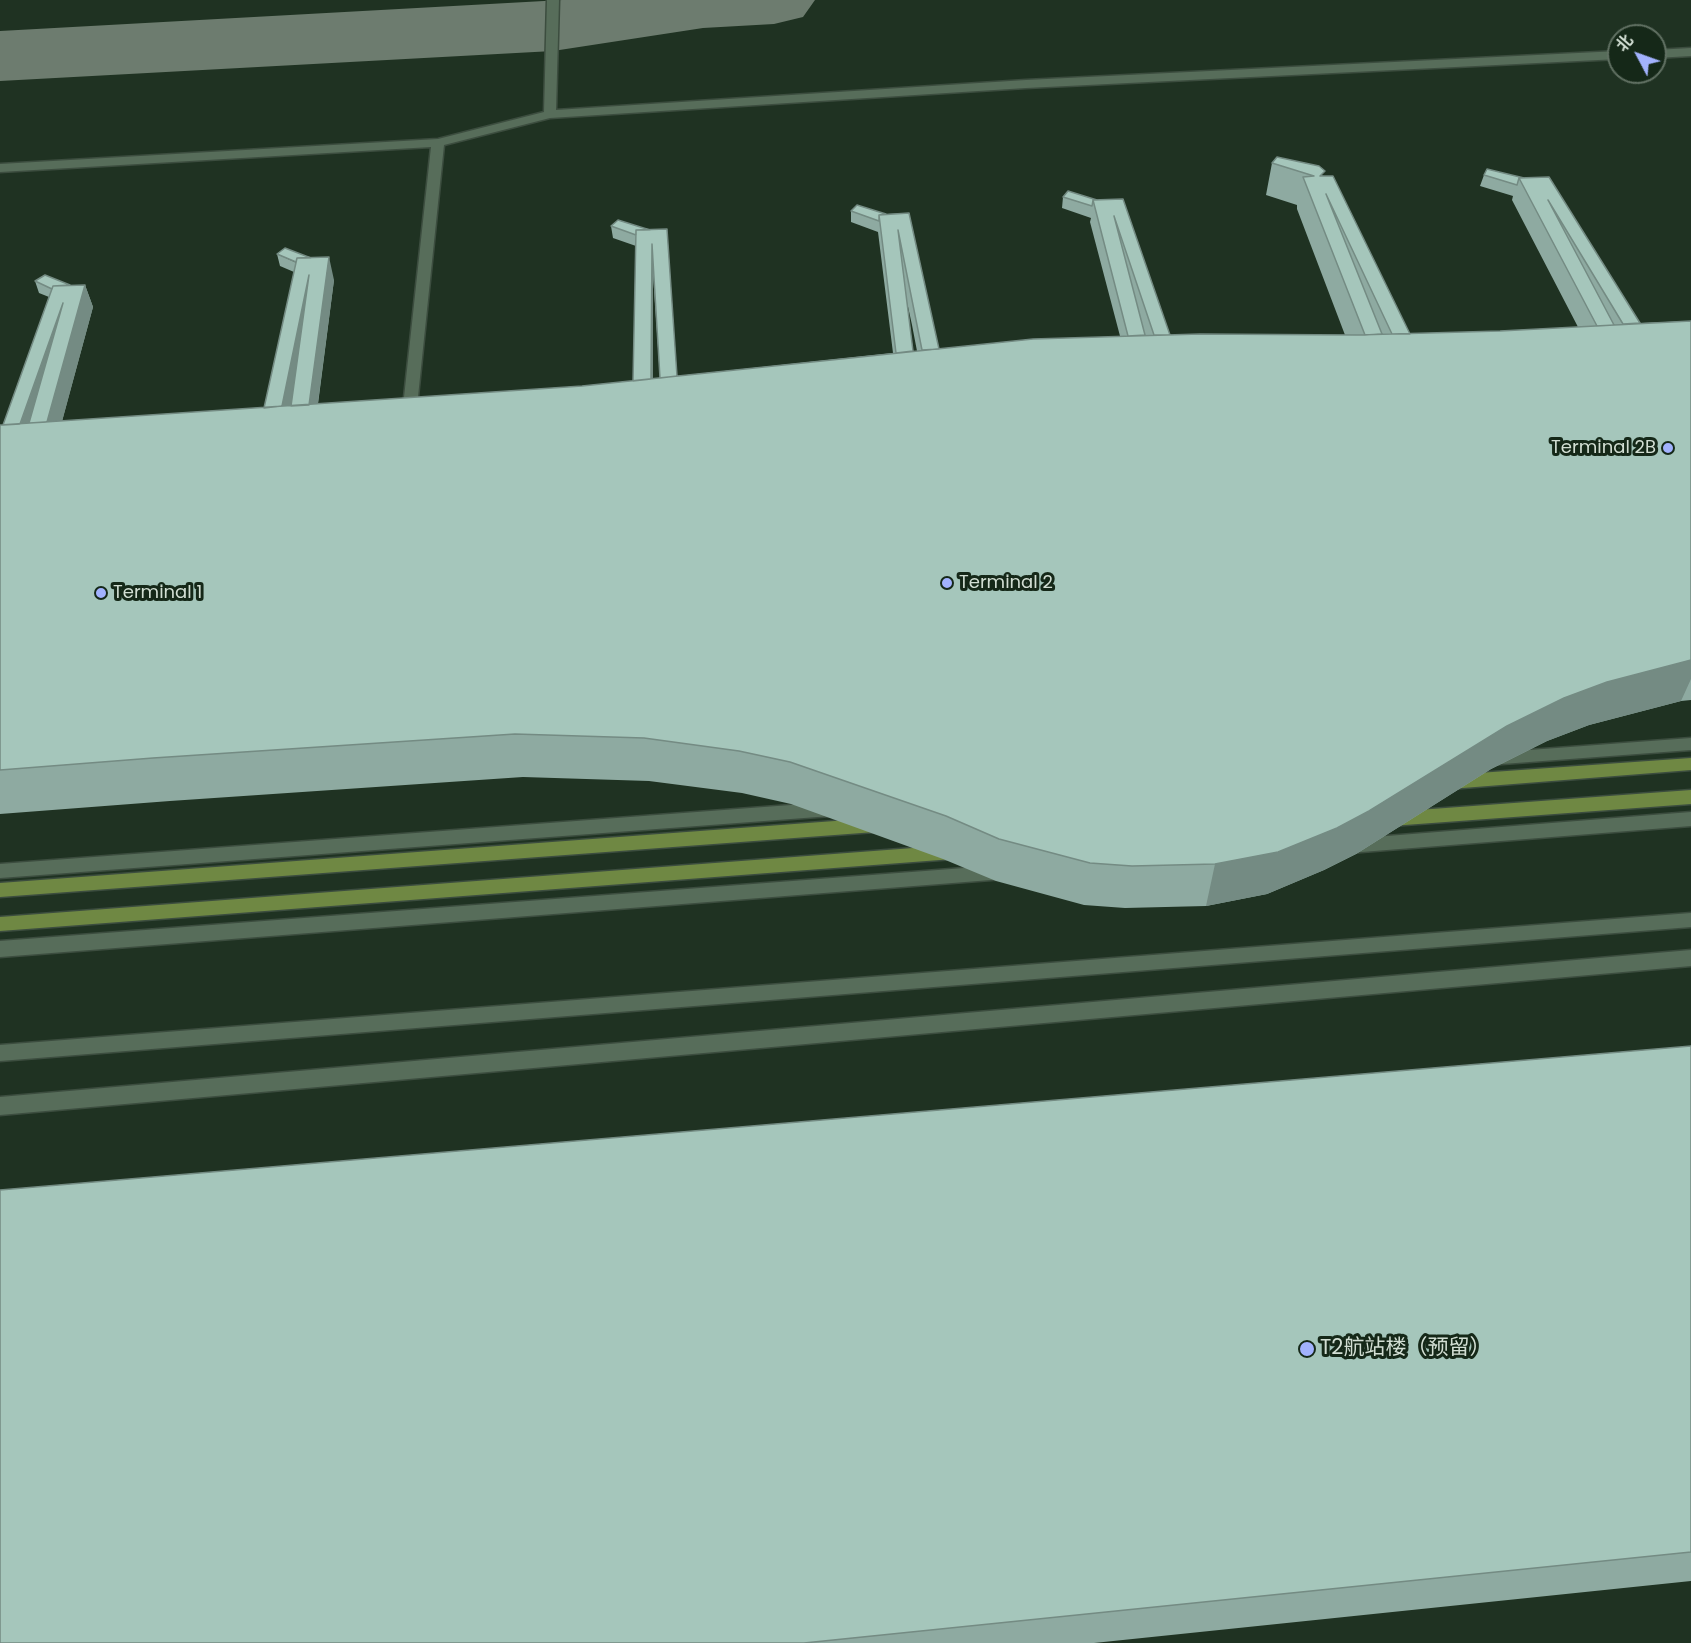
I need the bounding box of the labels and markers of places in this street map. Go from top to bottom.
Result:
place label: Terminal 2B [1551,437,1656,459]
marker: Terminal 2B [1661,441,1675,455]
place label: Terminal 2 [959,572,1053,594]
marker: Terminal 2 [940,576,954,590]
place label: Terminal 1 [113,582,202,604]
marker: Terminal 1 [94,586,108,600]
place label: T2航站楼（预留） [1320,1336,1490,1362]
marker: T2航站楼（预留） [1298,1340,1316,1358]

